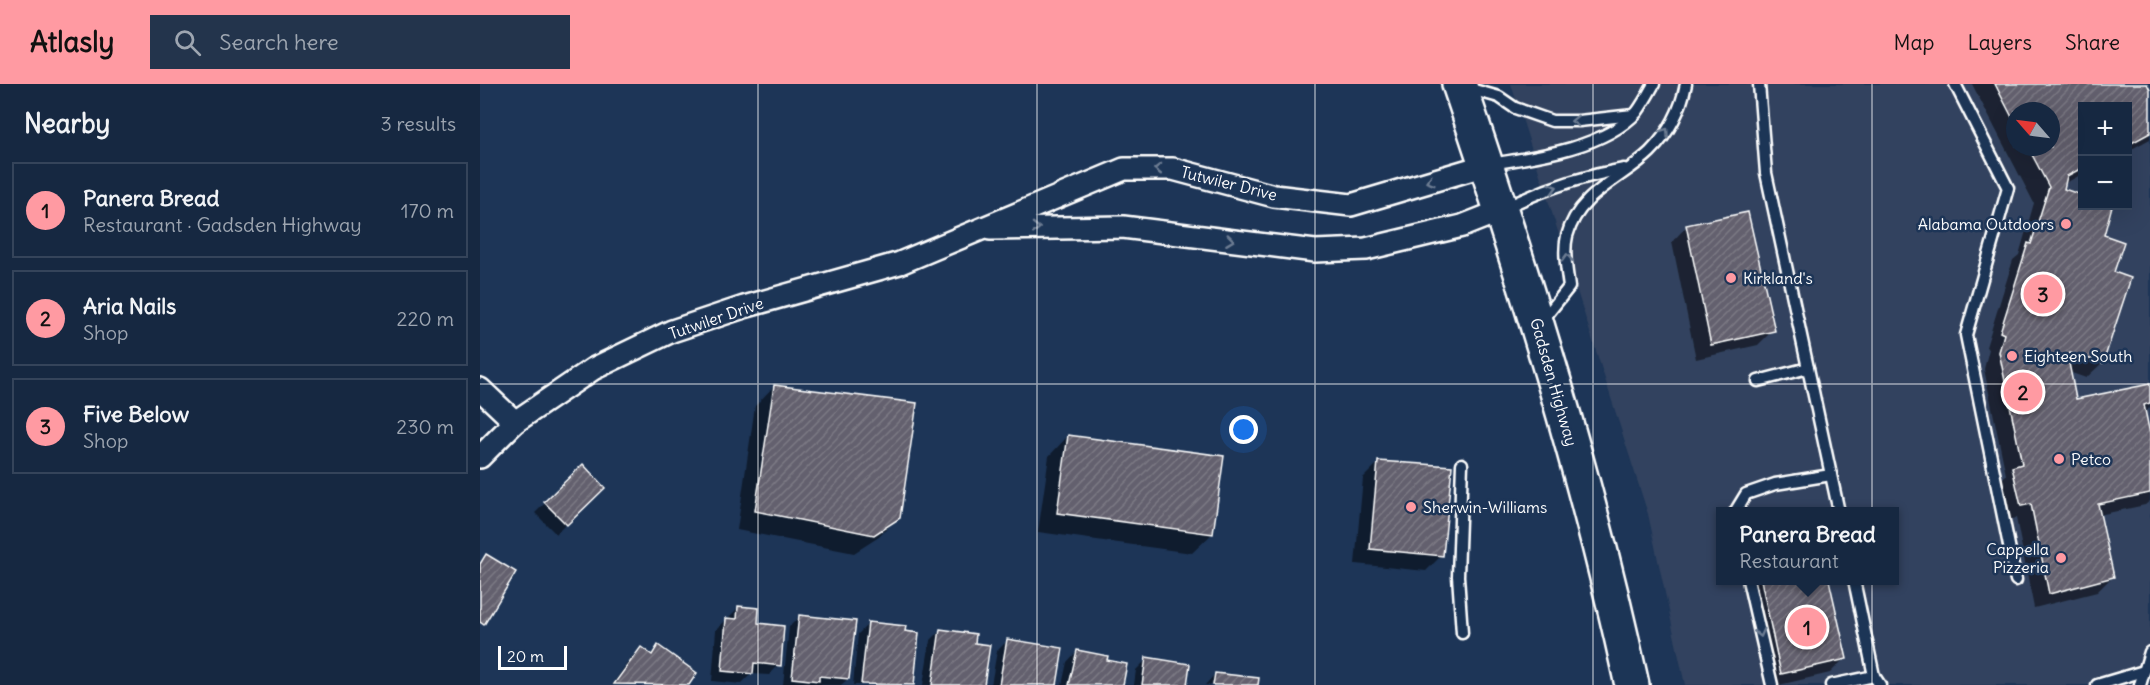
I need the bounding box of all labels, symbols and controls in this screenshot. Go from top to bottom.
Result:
search box [150,15,570,69]
text: Atlasly [30,24,114,60]
icon: search [171,26,204,59]
text: Search here [219,28,339,56]
text: Map [1894,29,1934,56]
text: Layers [1967,29,2032,56]
text: Share [2065,29,2120,56]
north arrow [2006,102,2060,156]
map controls [2078,102,2132,210]
button: + [2078,102,2132,156]
text: Nearby [24,107,110,140]
text: 3 results [380,111,456,136]
one-way arrow [1570,114,1579,127]
one-way arrow [1658,128,1669,139]
button: − [2078,156,2132,210]
street label: Tutwiler Drive [1179,161,1279,205]
one-way arrow [1154,163,1163,175]
one-way arrow [1425,174,1436,186]
one-way arrow [1548,182,1558,195]
text: Panera Bread [83,184,219,212]
text: 1 [42,198,49,223]
text: 170 m [401,198,454,223]
text: Restaurant · Gadsden Highway [83,212,362,237]
place label: Alabama Outdoors [1918,214,2054,234]
marker: Alabama Outdoors [2059,217,2073,231]
one-way arrow [1032,222,1041,234]
one-way arrow [1226,233,1235,246]
one-way arrow [1561,254,1573,263]
place label: Kirkland's [1743,268,1813,288]
marker: Kirkland's [1724,271,1738,285]
pin: 3 [2024,272,2062,316]
text: Aria Nails [83,292,176,320]
street label: Tutwiler Drive [666,293,766,343]
text: 2 [40,306,51,331]
text: 220 m [397,306,454,331]
street label: Gadsden Highway [1526,316,1582,448]
text: Shop [83,320,128,345]
place label: Eighteen South [2024,346,2132,366]
marker: Eighteen South [2005,349,2019,363]
pin: 2 [2004,370,2042,414]
text: Five Below [83,400,189,428]
text: 3 [40,414,51,439]
text: 230 m [396,414,454,439]
your location [1229,415,1258,444]
text: Shop [83,428,128,453]
place label: Petco [2071,449,2111,469]
marker: Petco [2052,452,2066,466]
place label: Sherwin-Williams [1423,497,1547,517]
marker: Sherwin-Williams [1404,500,1418,514]
popup [1716,507,1899,585]
text: Panera Bread [1739,520,1876,548]
place label: Cappella Pizzeria [1986,539,2049,577]
text: Restaurant [1739,548,1839,573]
marker: Cappella Pizzeria [2054,551,2068,565]
pin: 1 [1788,604,1826,650]
one-way arrow [1752,628,1765,638]
scale bar [498,643,567,670]
text: 20 m [507,646,544,666]

